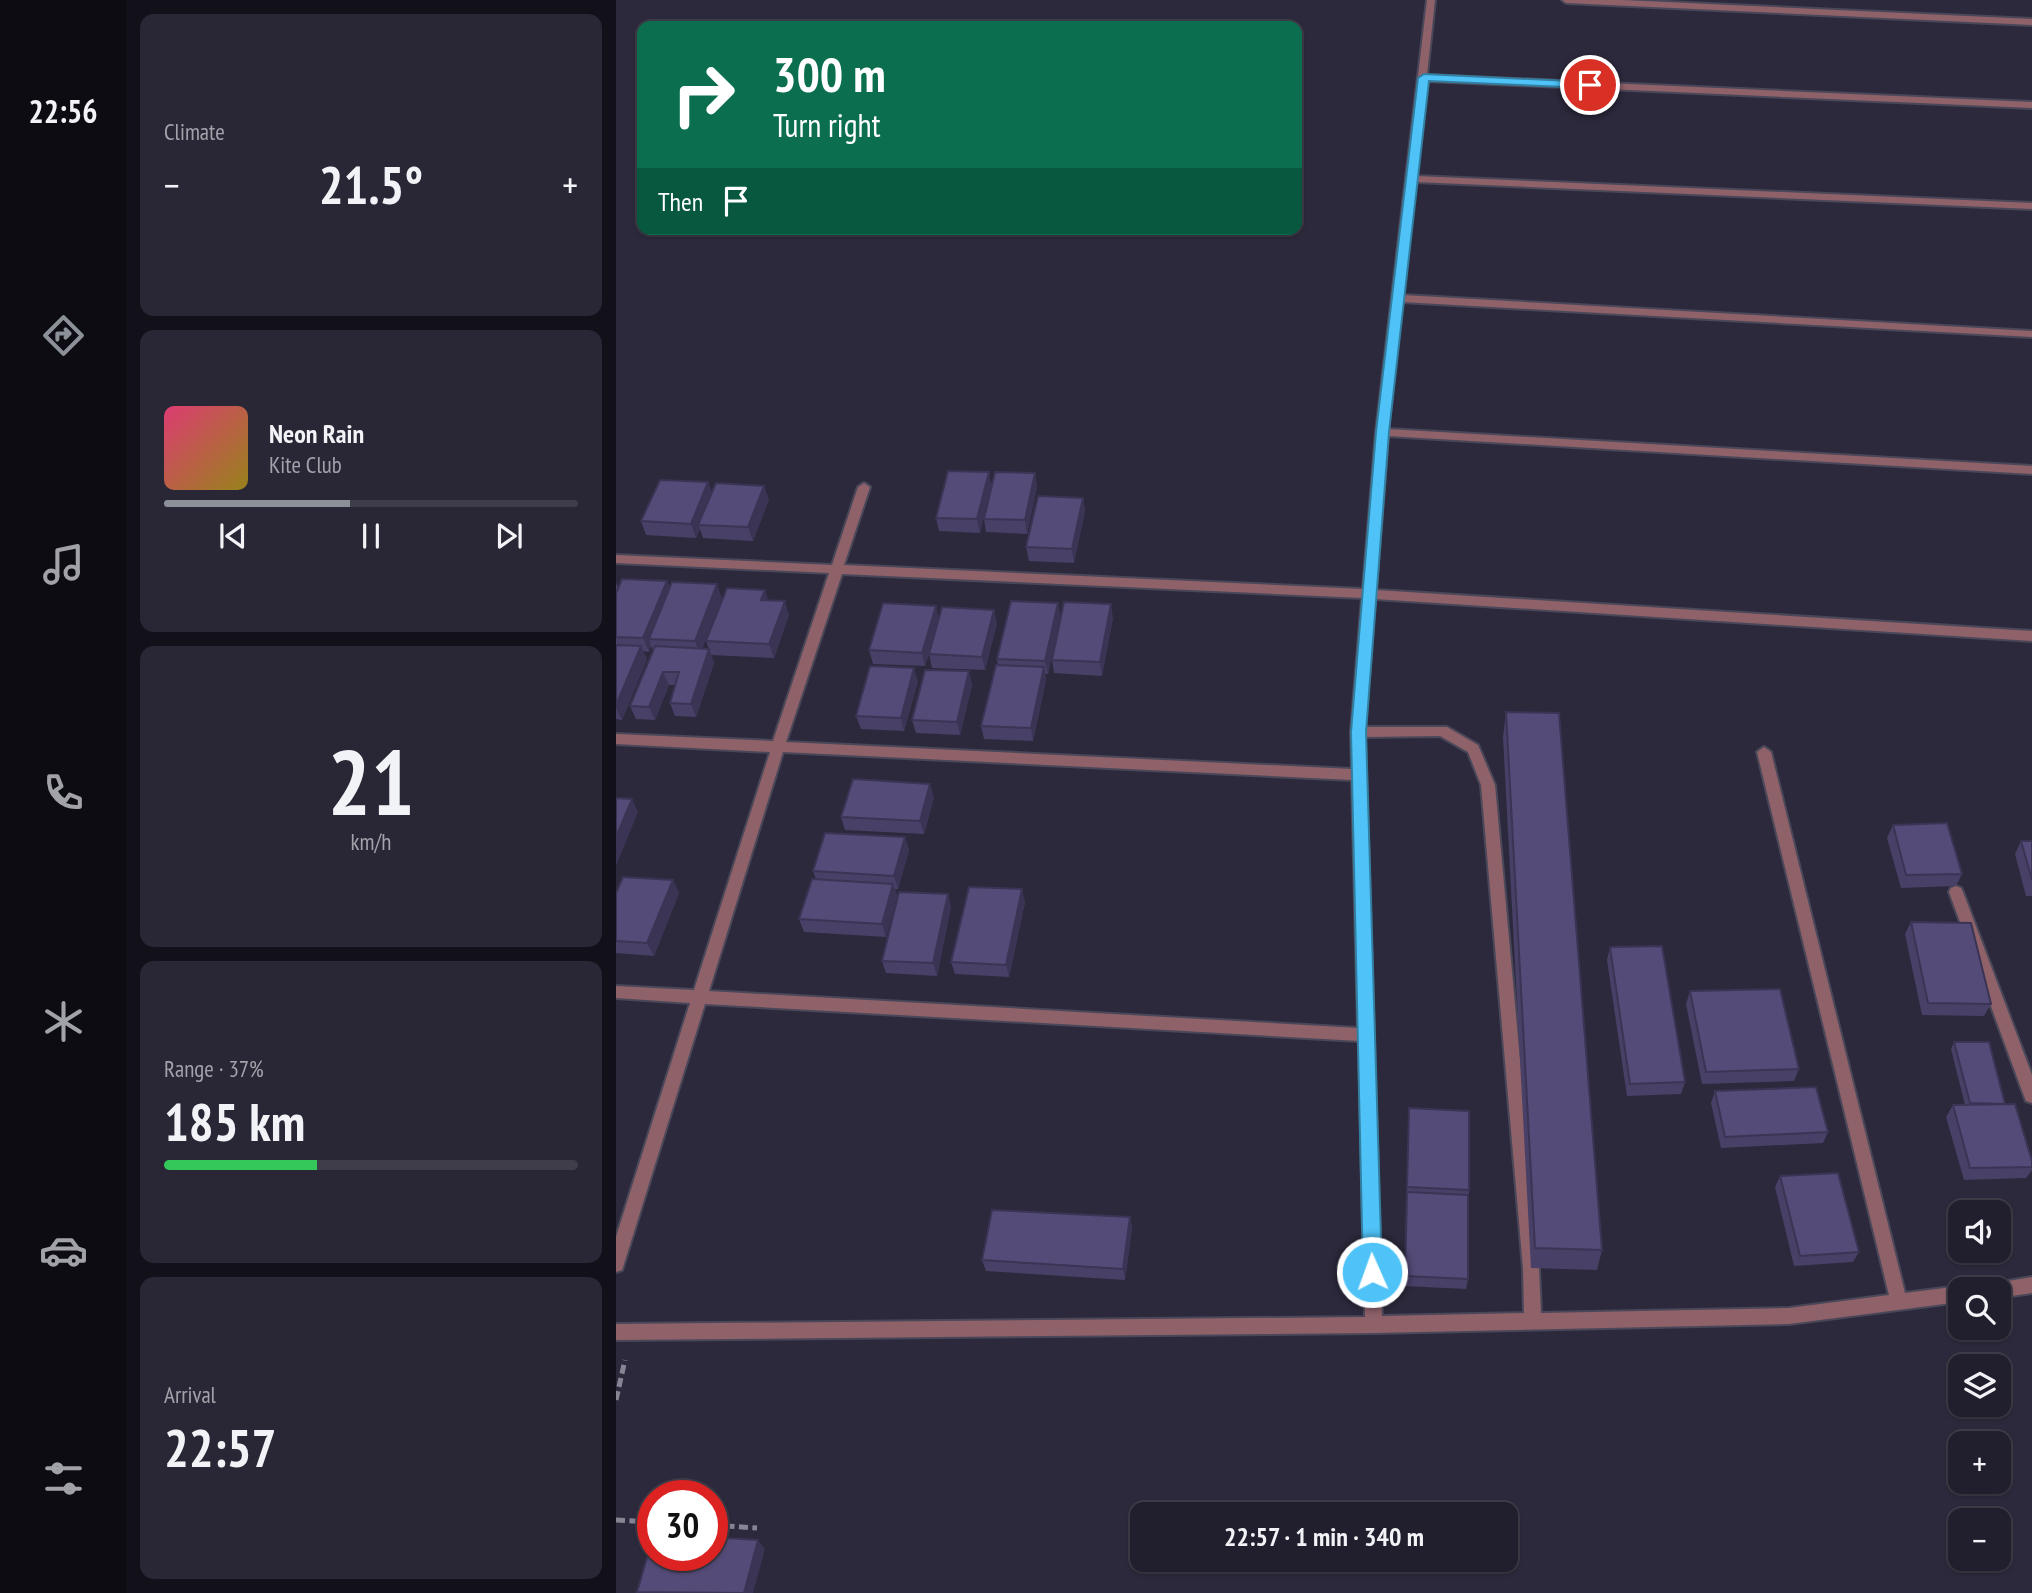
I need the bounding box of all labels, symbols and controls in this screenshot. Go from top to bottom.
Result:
text: 300 m [773,42,886,106]
icon: right [658,49,749,140]
pin [1560,55,1620,115]
icon: arrive [1571,66,1609,104]
text: 22:56 [28,90,98,132]
text: Turn right [773,104,881,146]
text: Climate [164,117,225,146]
text: 21.5° [319,151,423,218]
text: − [164,160,180,209]
text: + [562,160,578,209]
icon: arrive [717,182,755,220]
text: Then [658,185,703,218]
icon: directions [39,311,88,360]
text: Neon Rain [269,417,364,450]
text: Kite Club [269,450,342,479]
icon: previous [214,517,252,555]
icon: pause [352,517,390,555]
icon: next [490,517,528,555]
icon: music [39,540,88,589]
text: 21 [328,722,415,840]
icon: phone [39,768,88,817]
text: km/h [351,827,391,856]
icon: climate [39,997,88,1046]
text: Range · 37% [164,1054,264,1083]
text: 185 km [164,1088,305,1155]
map controls [1948,1200,2011,1571]
button: sound [1948,1200,2011,1263]
icon: car [39,1226,88,1275]
position arrow [1335,1235,1409,1309]
button: search [1948,1277,2011,1340]
button: layers [1948,1354,2011,1417]
text: Arrival [164,1380,216,1409]
text: 22:57 [164,1414,276,1481]
button: + [1948,1431,2011,1494]
icon: filters [39,1454,88,1503]
speed limit sign: 30 [637,1480,728,1571]
button: − [1948,1508,2011,1571]
text: 22:57 · 1 min · 340 m [1224,1520,1424,1553]

